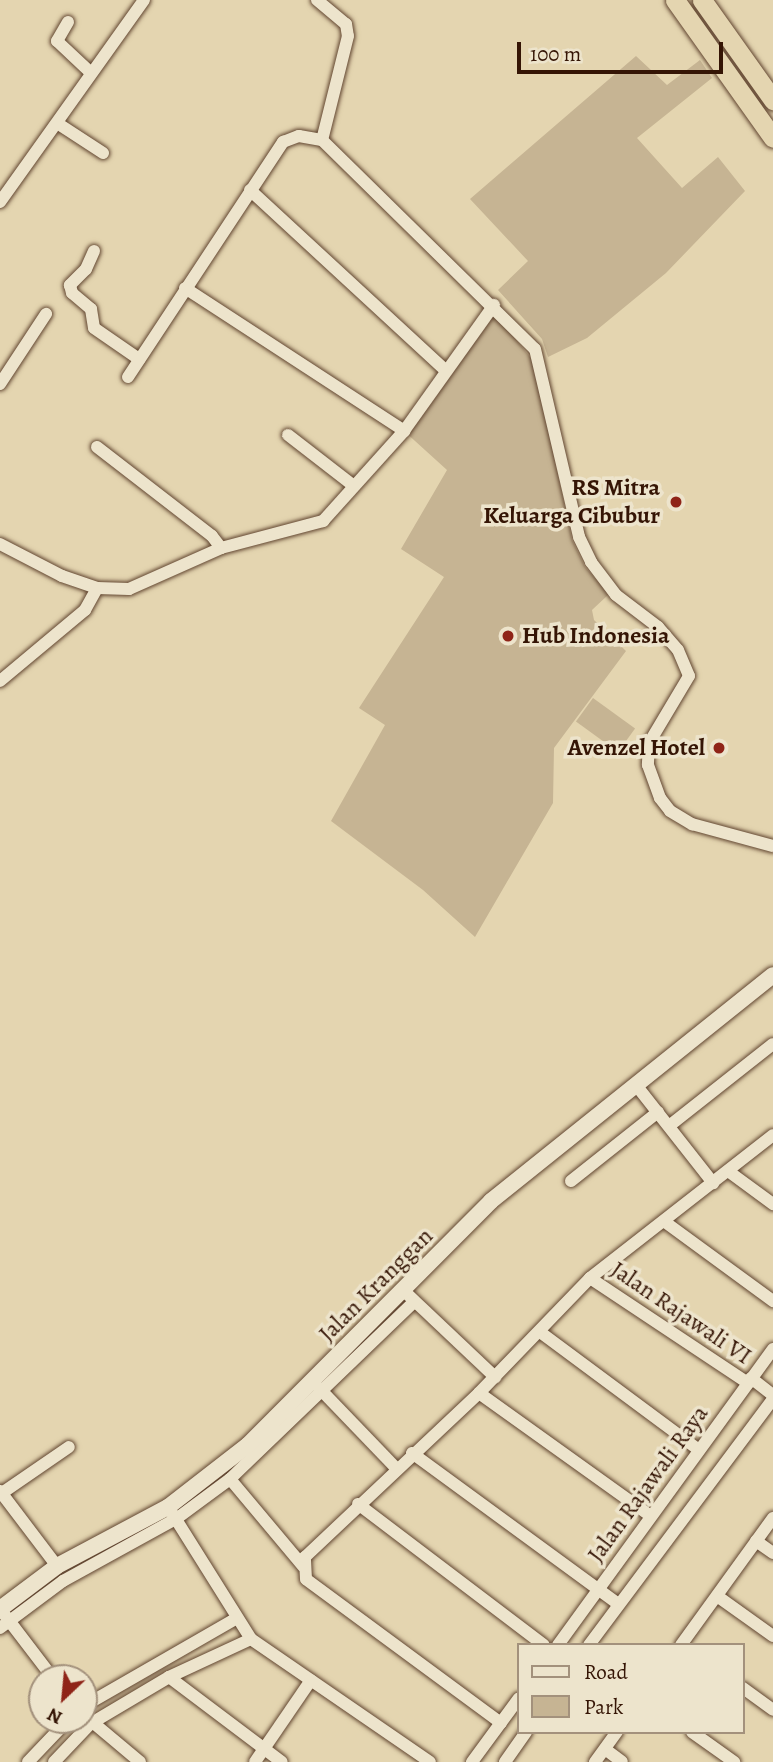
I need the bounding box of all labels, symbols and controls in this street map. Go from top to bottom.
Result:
scale bar [521,28,728,72]
text: 100 m [530,40,581,68]
place label: RS Mitra Keluarga Cibubur [483,474,660,530]
marker: RS Mitra Keluarga Cibubur [666,492,686,512]
place label: Hub Indonesia [522,622,670,650]
marker: Hub Indonesia [500,628,516,644]
place label: Avenzel Hotel [568,734,705,762]
marker: Avenzel Hotel [711,740,727,756]
street label: Jalan Kranggan [313,1222,439,1348]
street label: Jalan Rajawali VI [605,1255,757,1371]
street label: Jalan Rajawali Raya [581,1400,715,1568]
legend [518,1643,745,1734]
text: Road [584,1658,628,1686]
north arrow [28,1664,98,1734]
text: Park [584,1693,623,1721]
text: N [43,1701,67,1731]

